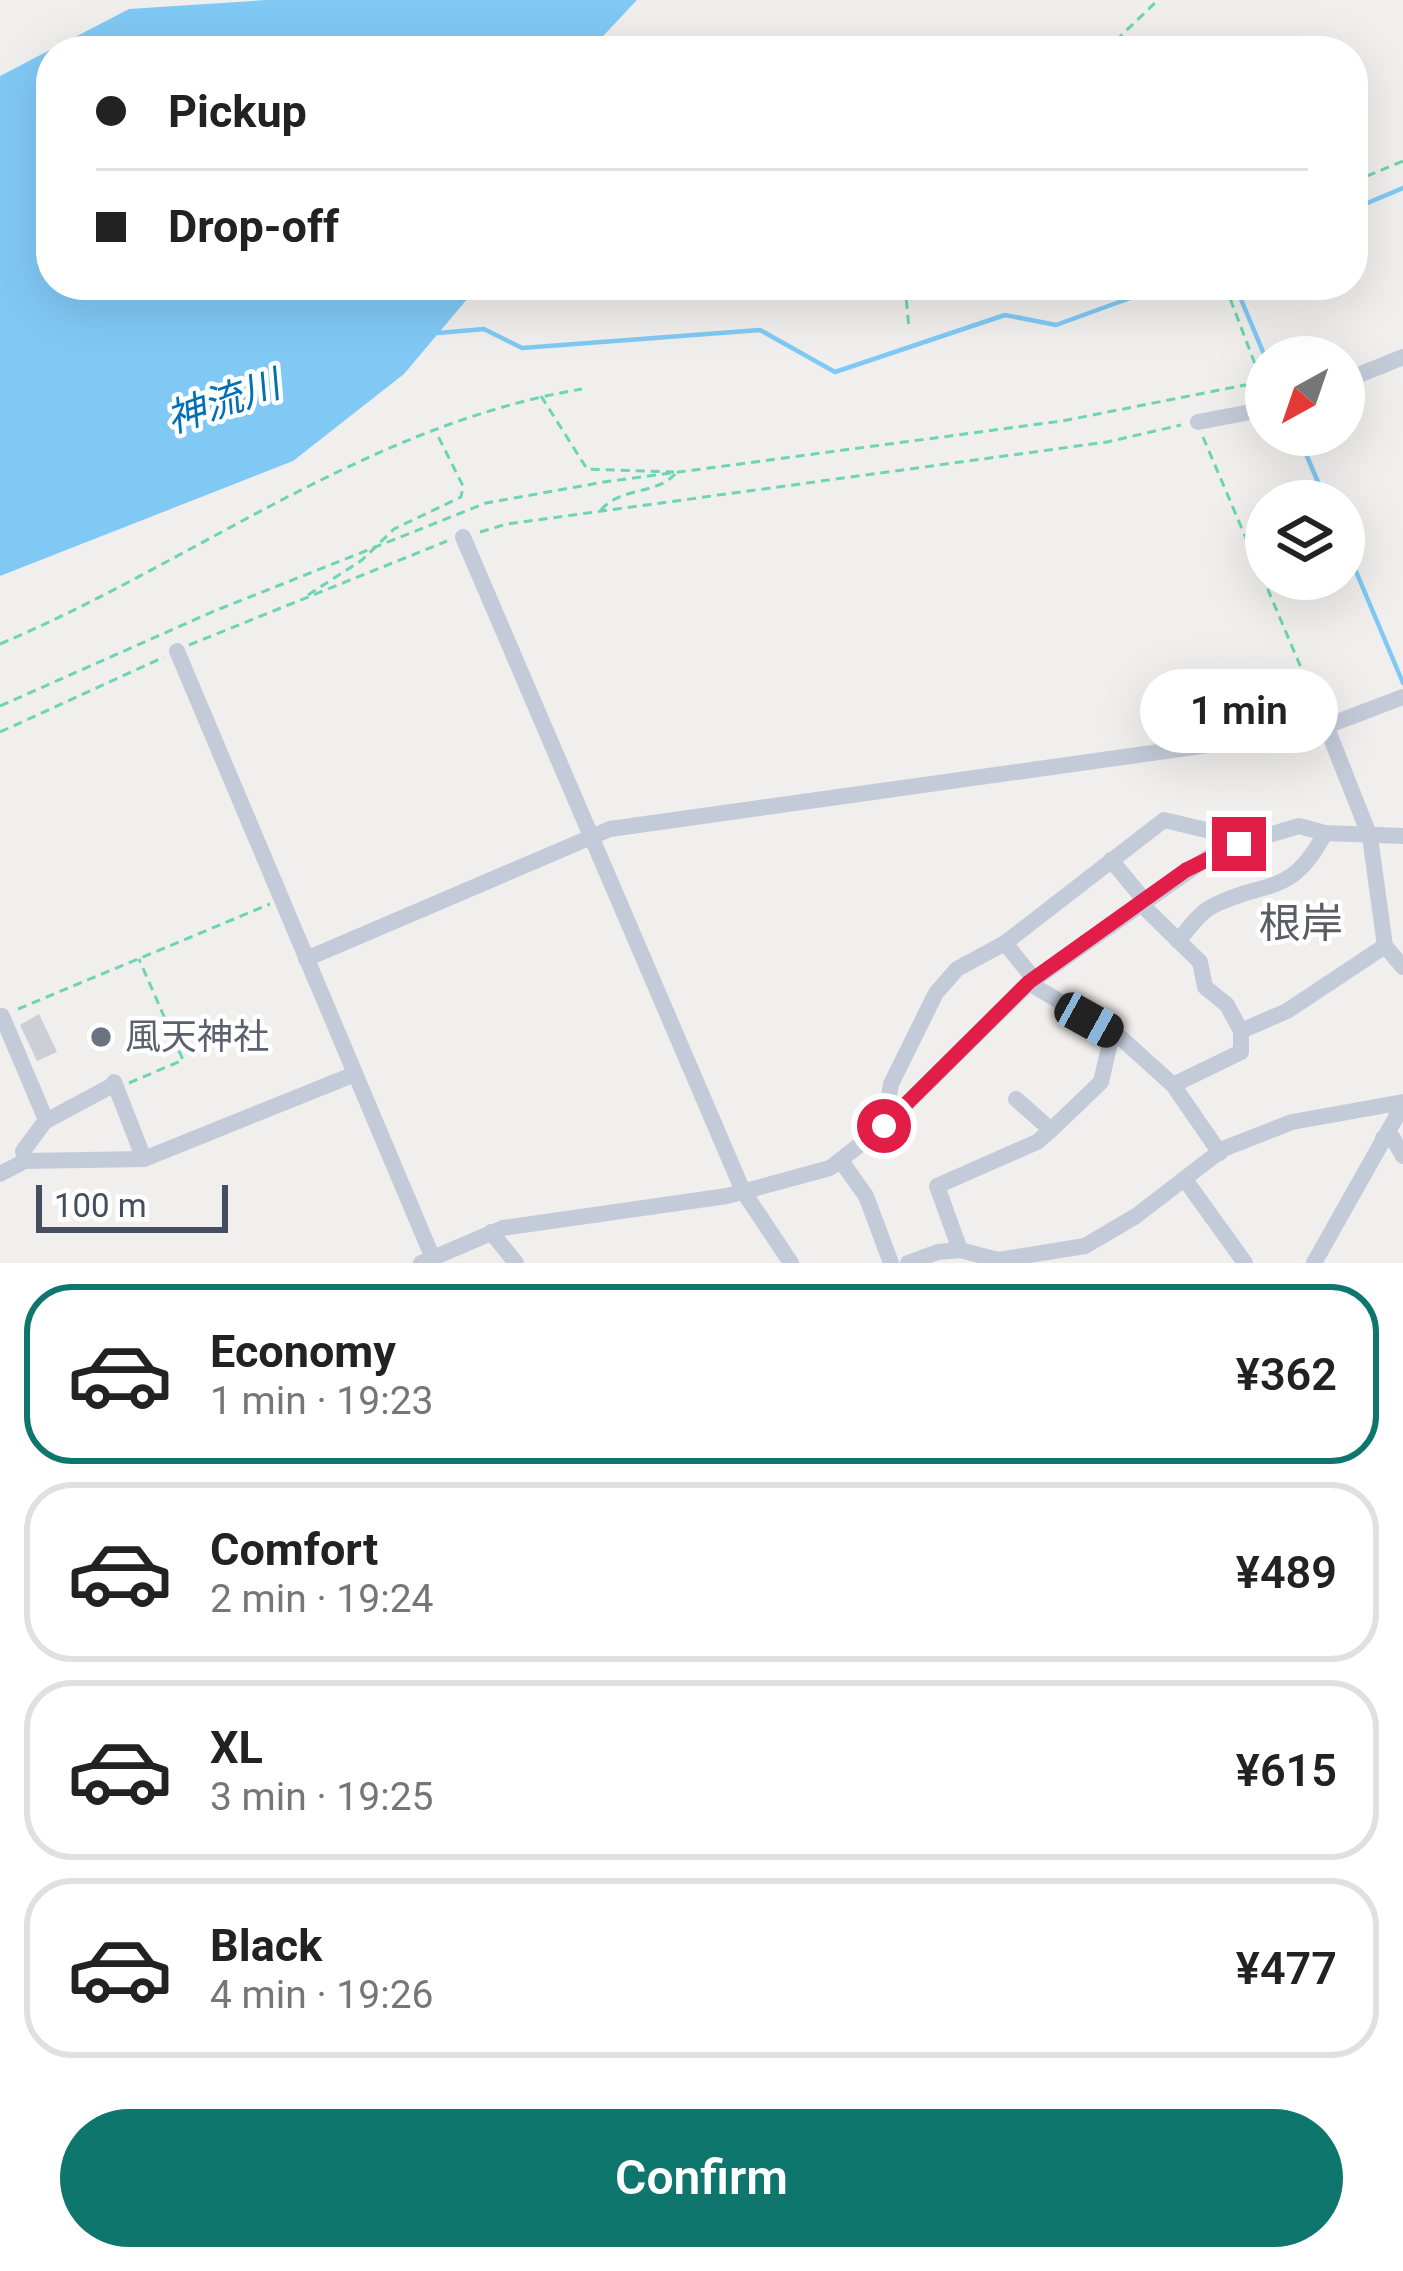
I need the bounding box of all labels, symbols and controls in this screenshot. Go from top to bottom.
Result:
text: Pickup [168,85,307,138]
text: Drop-off [168,200,339,253]
north arrow [1245,336,1365,456]
map controls [1245,336,1365,600]
water label: 神流川 [160,360,290,443]
button: layers [1245,480,1365,600]
callout: 1 min [1140,670,1338,754]
text: 1 min [1190,688,1288,734]
route end [1212,817,1266,871]
district label: 根岸 [1259,899,1343,948]
car [1049,987,1129,1053]
place label: 風天神社 [125,1016,269,1058]
marker: 風天神社 [88,1024,114,1050]
route start [857,1099,911,1153]
scale bar [36,1179,228,1232]
text: 100 m [54,1186,147,1225]
icon: car [66,1320,174,1428]
text: Economy [210,1325,396,1378]
text: ¥362 [1236,1348,1337,1401]
text: 1 min · 19:23 [210,1378,433,1424]
icon: car [66,1518,174,1626]
text: Comfort [210,1523,378,1576]
text: ¥489 [1236,1546,1337,1599]
text: 2 min · 19:24 [210,1576,433,1622]
icon: car [66,1716,174,1824]
text: XL [210,1721,263,1774]
text: ¥615 [1236,1744,1337,1797]
text: 3 min · 19:25 [210,1774,433,1820]
icon: car [66,1914,174,2022]
text: Black [210,1919,322,1972]
text: ¥477 [1236,1942,1337,1995]
text: 4 min · 19:26 [210,1972,433,2018]
button: Confirm [60,2109,1343,2247]

